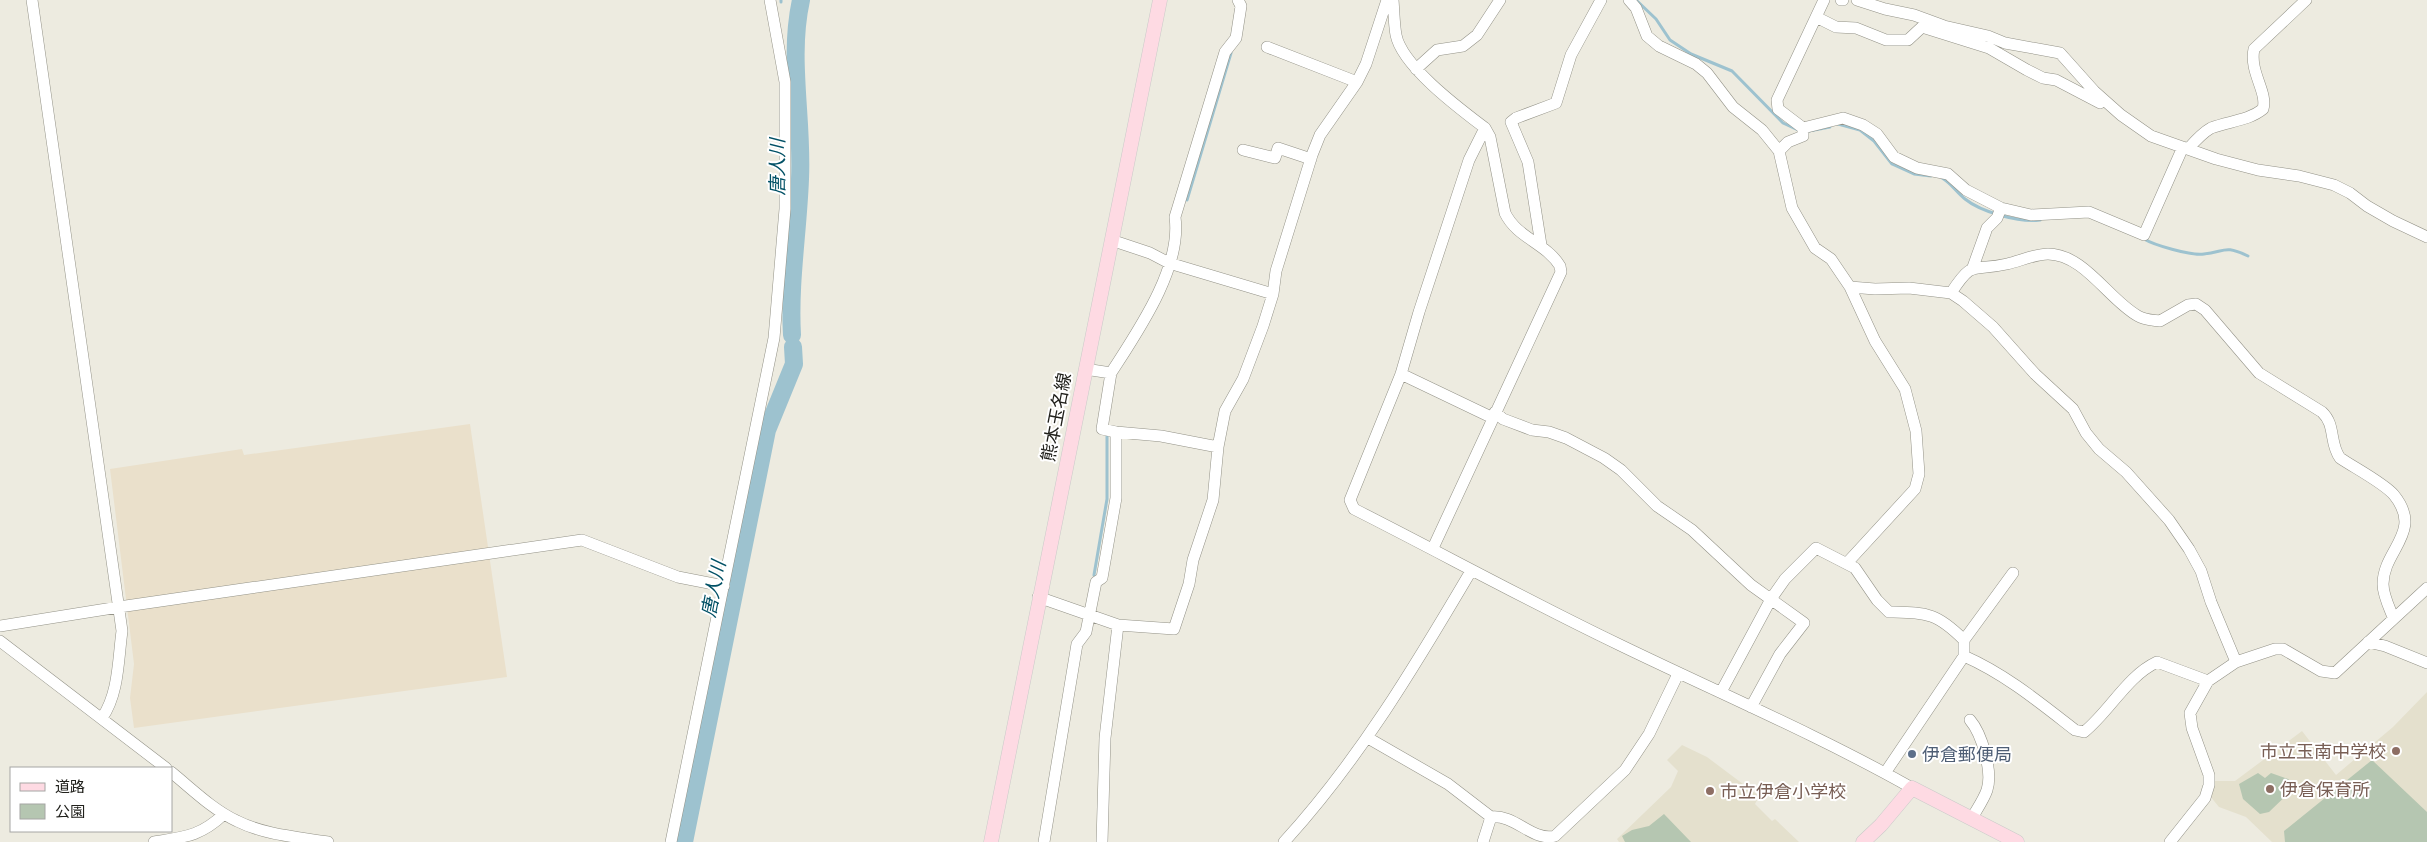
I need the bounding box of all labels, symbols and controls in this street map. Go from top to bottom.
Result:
water label: 唐人川 [765,137,789,196]
street label: 熊本玉名線 [1036,371,1076,463]
water label: 唐人川 [696,557,731,619]
place label: 市立玉南中学校 [2260,740,2386,763]
place label: 伊倉郵便局 [1922,743,2012,766]
marker: 市立玉南中学校 [2390,745,2402,757]
marker: 伊倉郵便局 [1906,748,1918,760]
legend [10,767,172,832]
text: 道路 [55,777,85,796]
place label: 伊倉保育所 [2280,778,2370,801]
place label: 市立伊倉小学校 [1720,780,1846,803]
marker: 伊倉保育所 [2264,783,2276,795]
marker: 市立伊倉小学校 [1704,785,1716,797]
text: 公園 [55,802,85,821]

